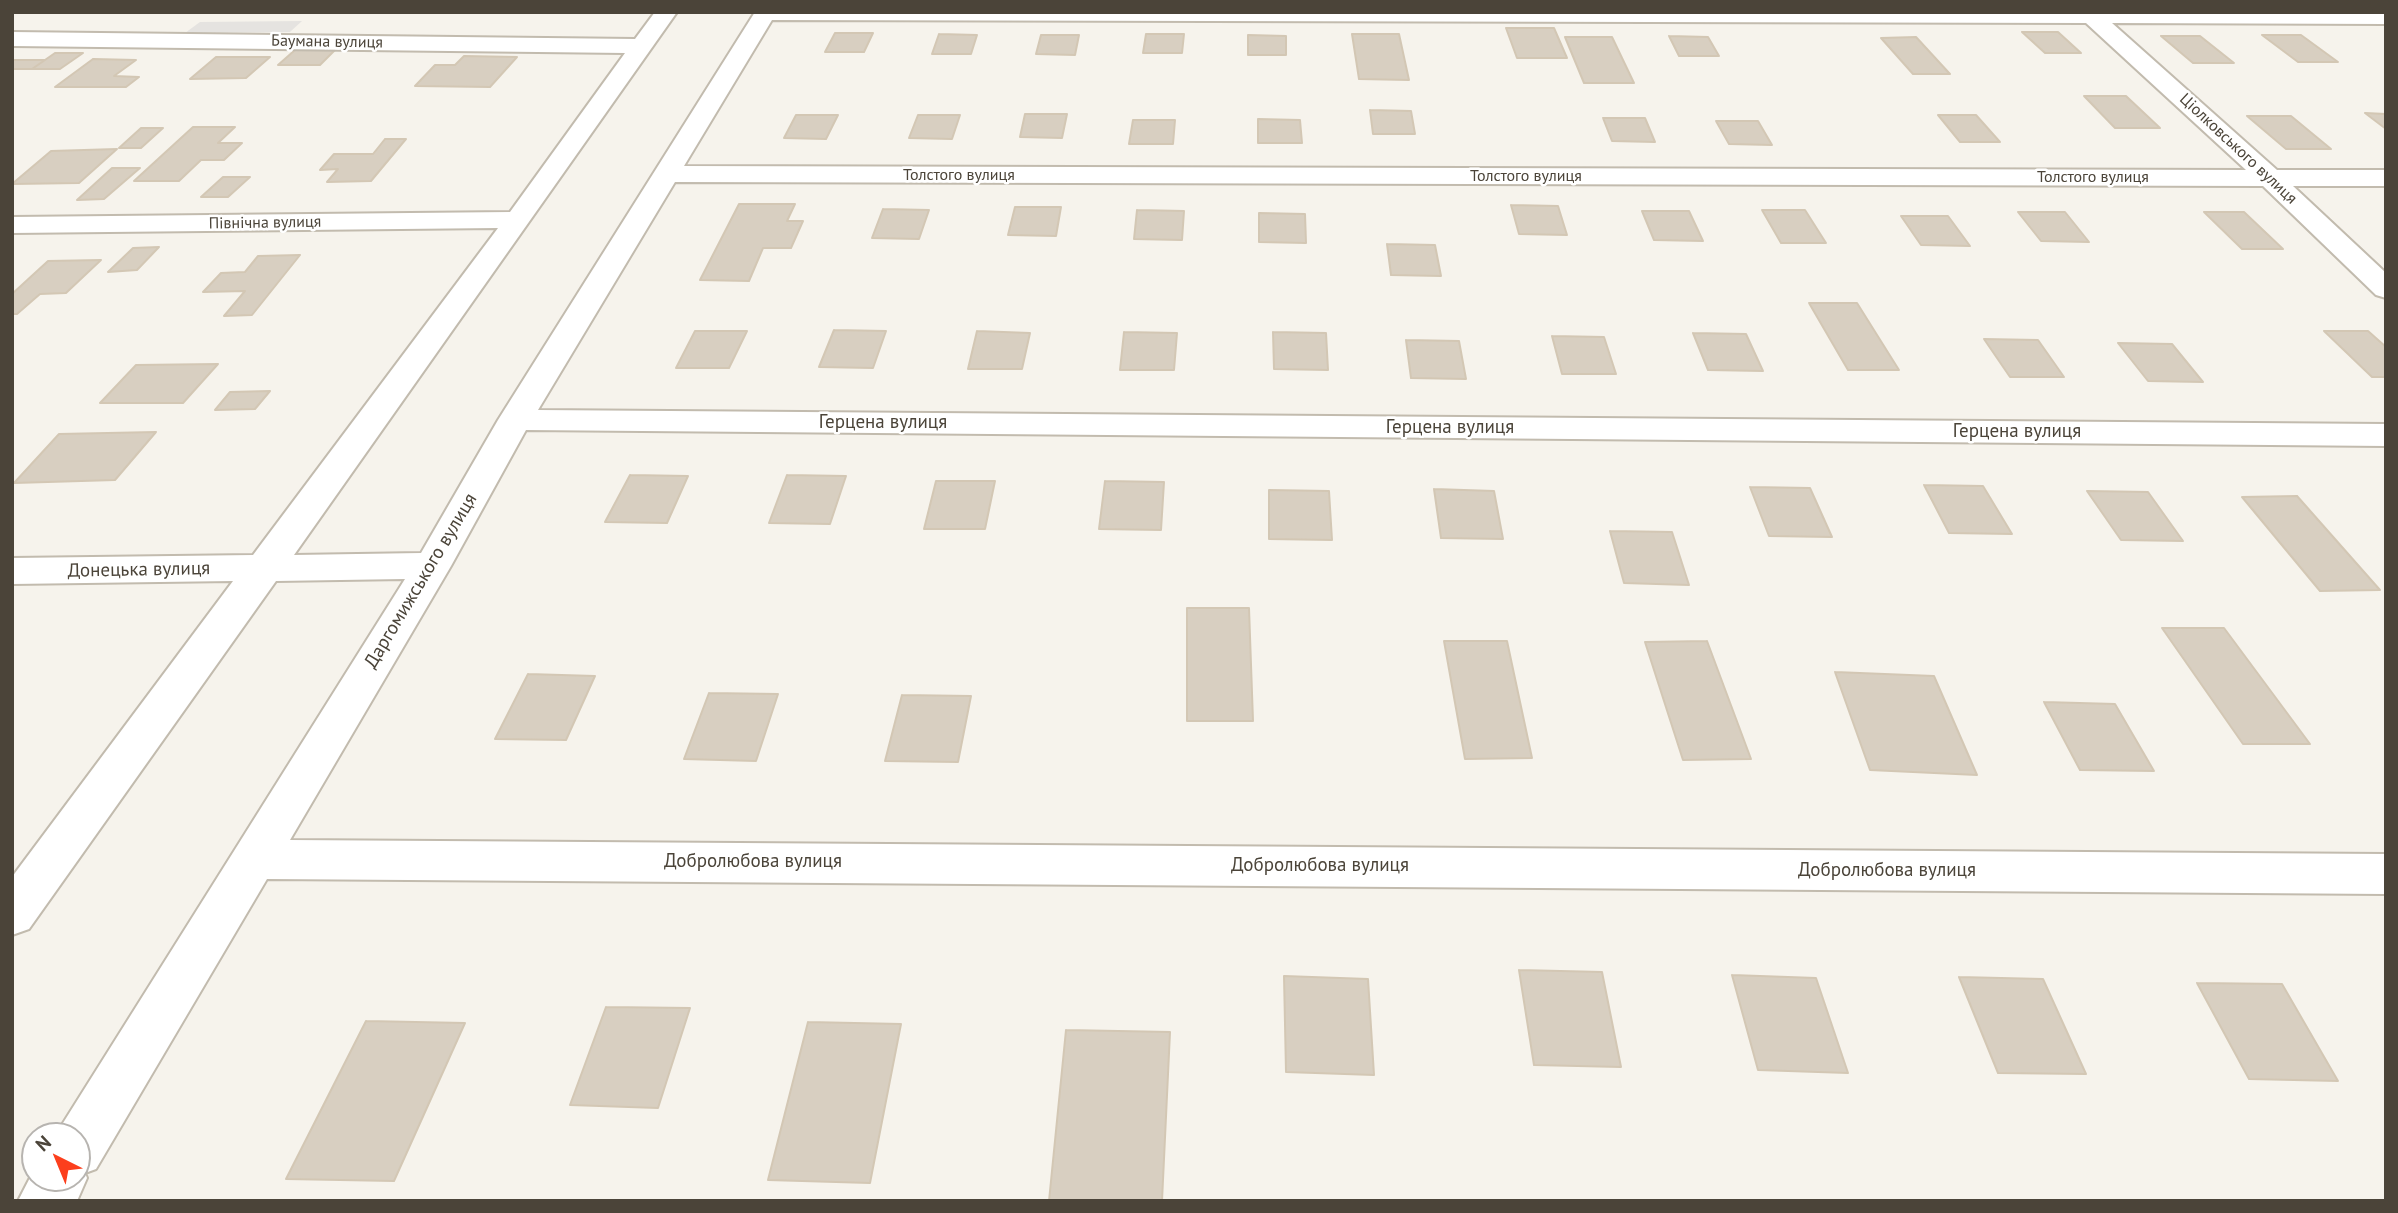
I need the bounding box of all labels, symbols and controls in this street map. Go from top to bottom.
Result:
street label: Баумана вулиця [271,31,383,53]
street label: Ціолковського вулиця [2175,90,2301,208]
street label: Толстого вулиця [903,165,1015,185]
street label: Толстого вулиця [1470,166,1582,186]
street label: Толстого вулиця [2037,167,2149,187]
street label: Північна вулиця [208,212,322,234]
street label: Герцена вулиця [819,412,947,434]
street label: Герцена вулиця [1386,417,1514,439]
street label: Герцена вулиця [1953,421,2081,443]
street label: Даргомижського вулиця [360,489,482,673]
street label: Донецька вулиця [68,557,210,583]
street label: Добролюбова вулиця [664,851,842,873]
street label: Добролюбова вулиця [1231,855,1409,877]
street label: Добролюбова вулиця [1798,860,1976,882]
north arrow [21,1122,91,1192]
text: N [30,1130,56,1156]

